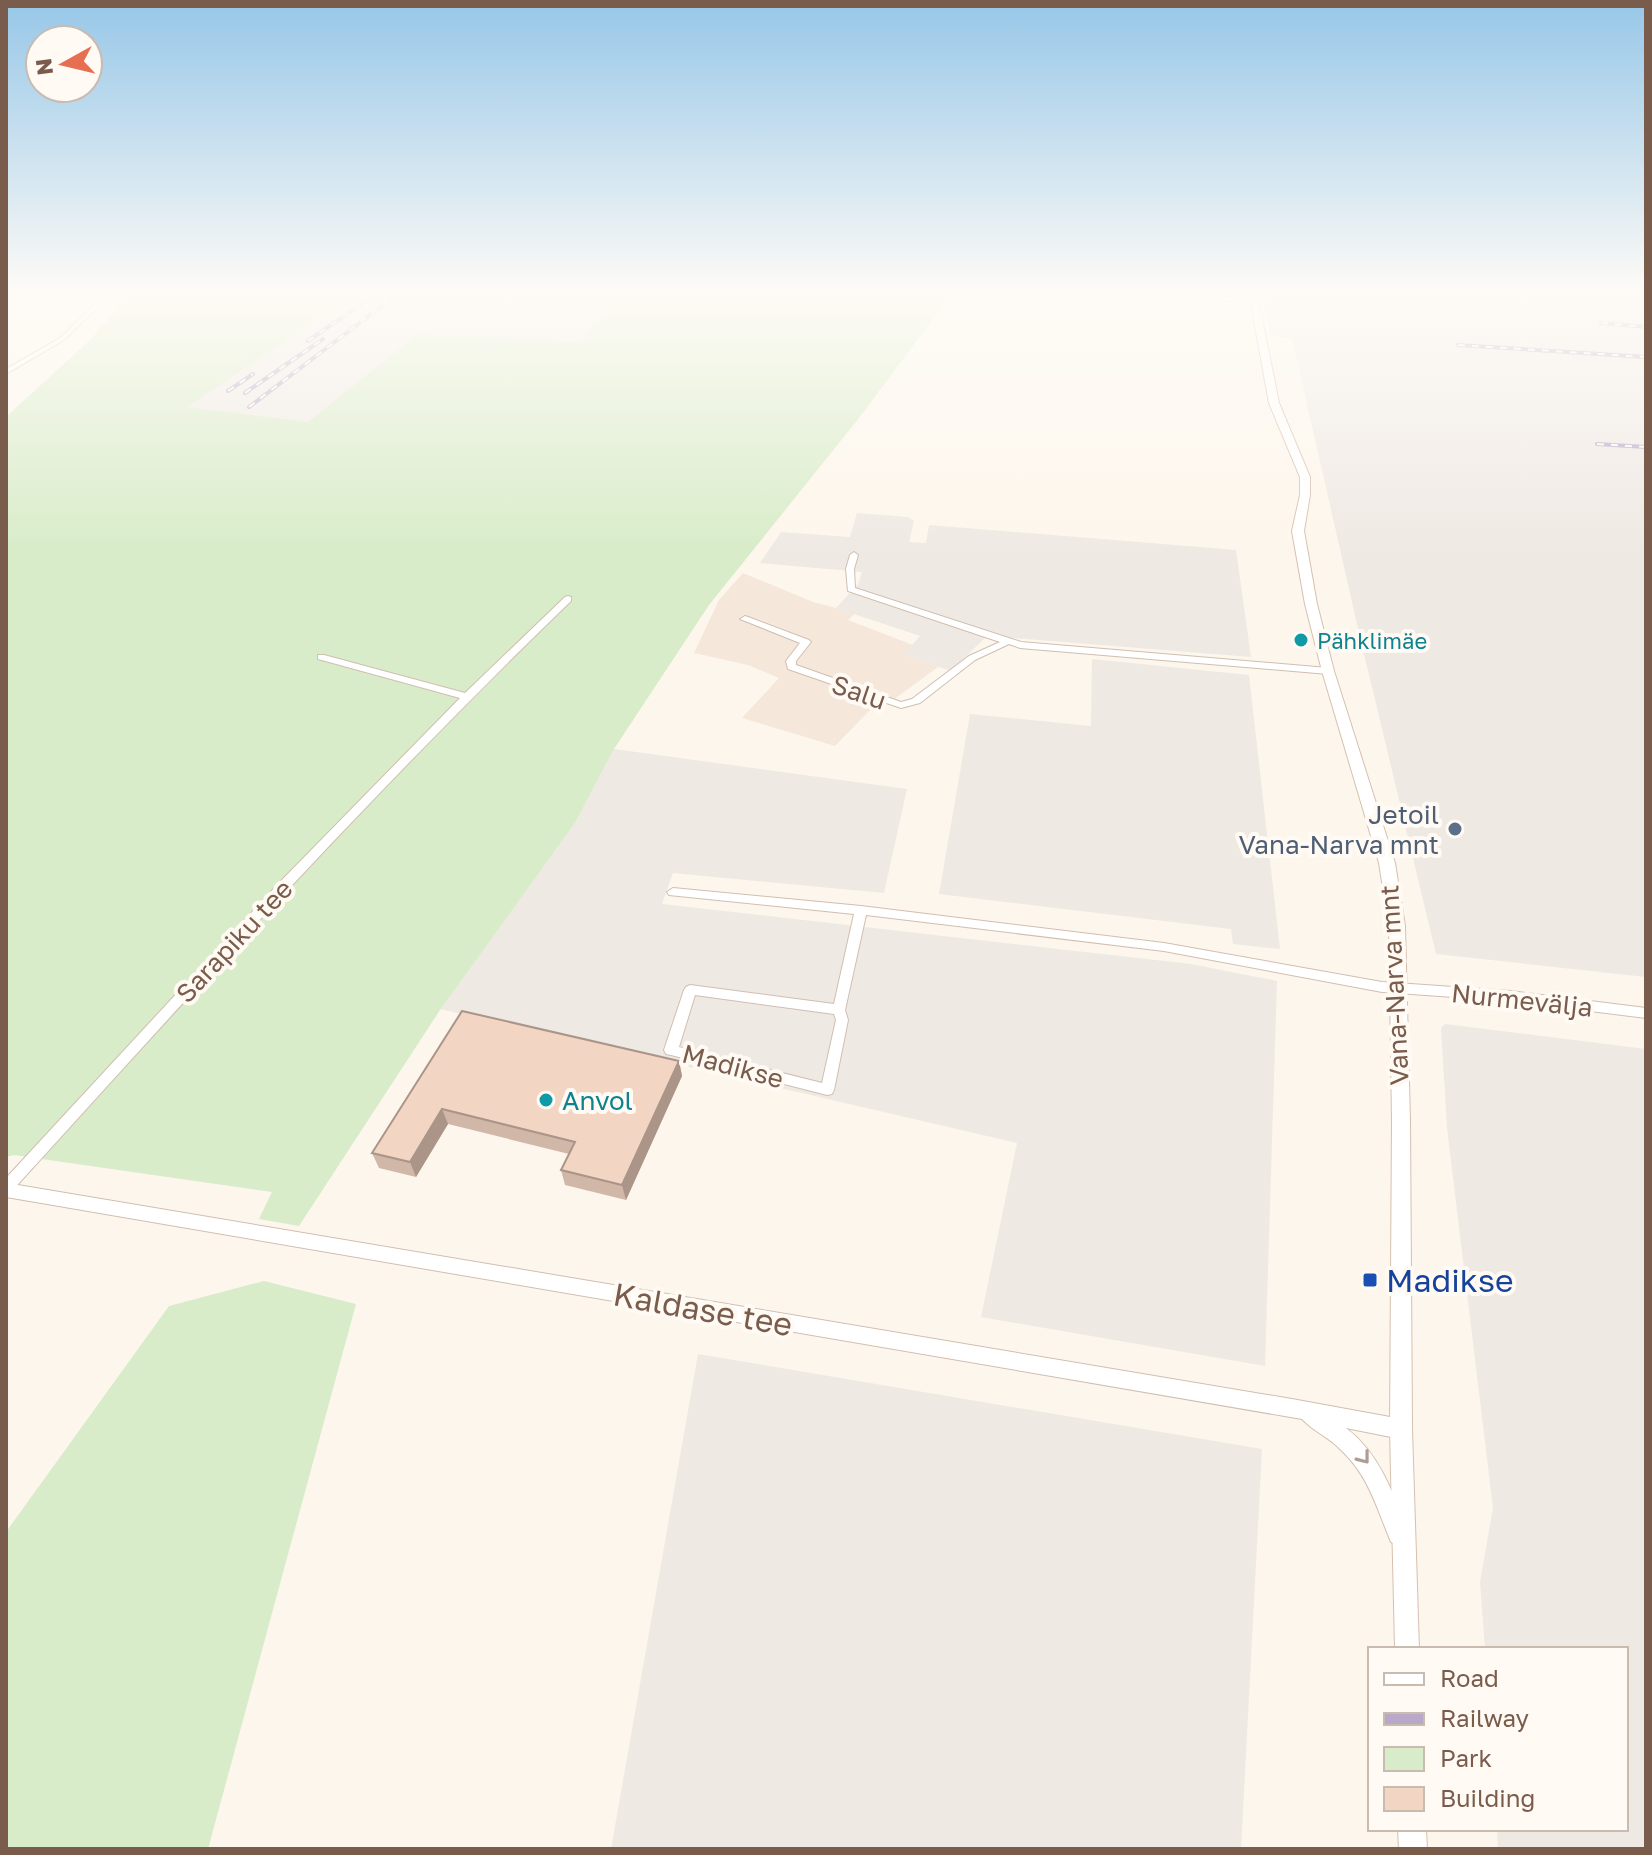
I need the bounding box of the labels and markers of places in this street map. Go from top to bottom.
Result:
place label: Pähklimäe [1317,627,1427,654]
marker: Pähklimäe [1292,631,1310,649]
place label: Jetoil Vana-Narva mnt [1238,799,1439,860]
marker: Jetoil Vana-Narva mnt [1446,820,1464,838]
place label: Anvol [562,1085,633,1116]
marker: Anvol [537,1091,555,1109]
place label: Madikse [1386,1261,1513,1299]
marker: Madikse [1361,1271,1379,1289]

